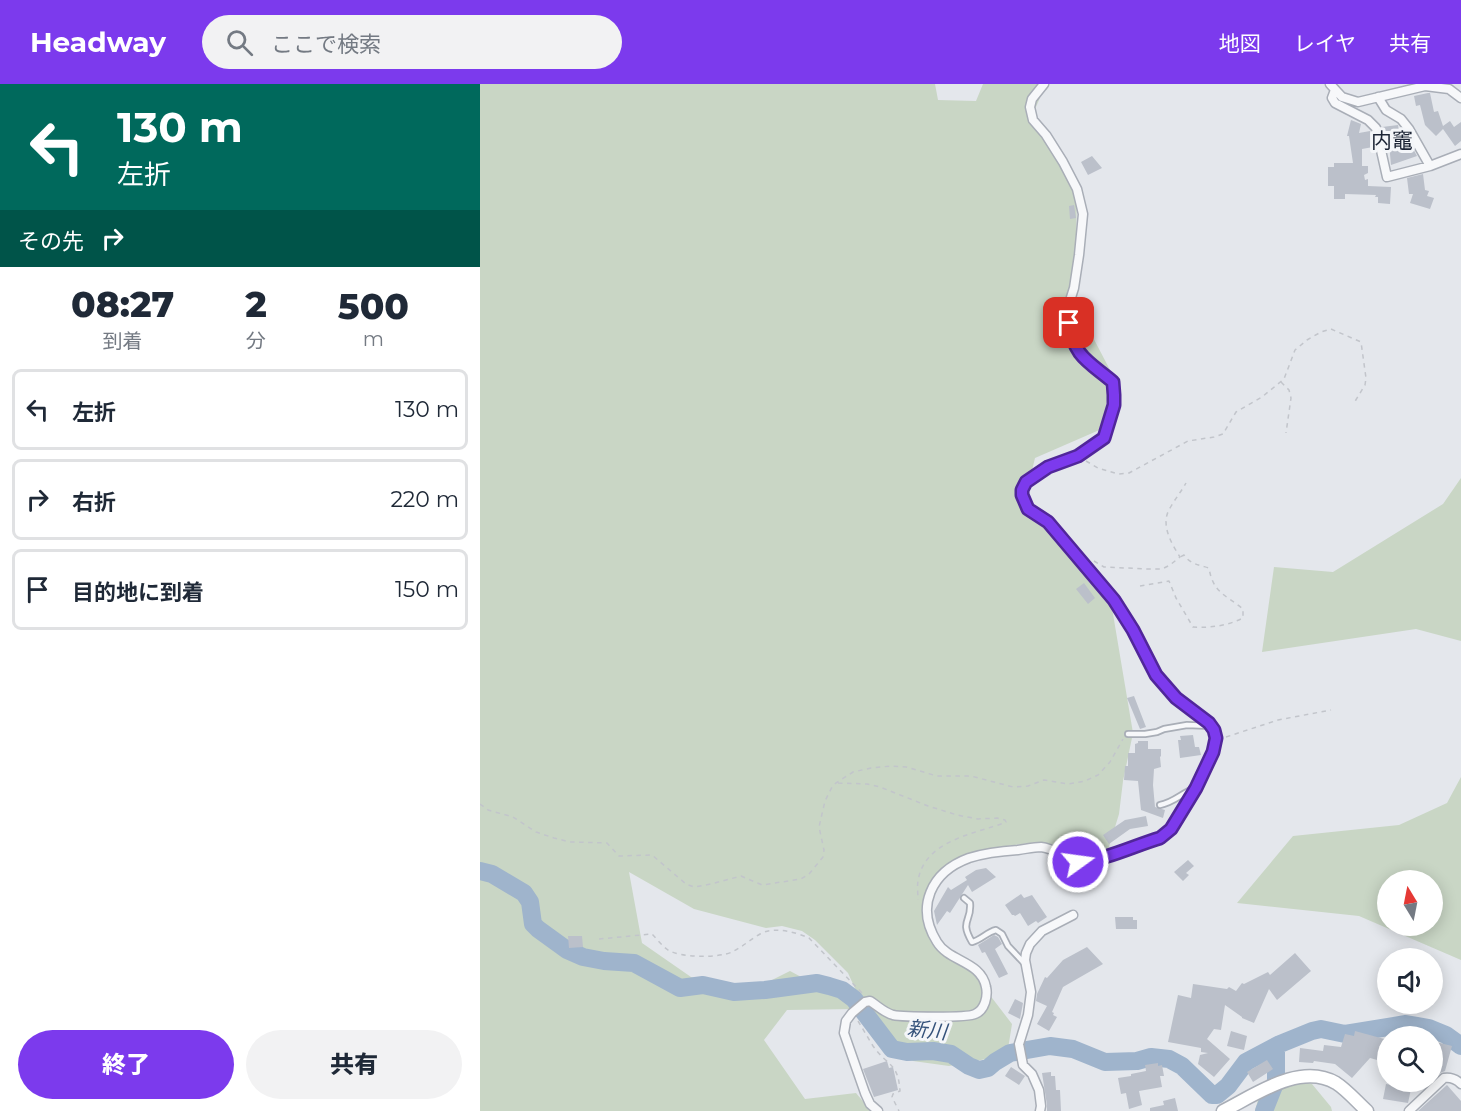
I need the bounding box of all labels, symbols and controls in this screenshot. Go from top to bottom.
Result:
search box [202,15,622,69]
text: Headway [30,25,166,59]
icon: search [223,26,256,59]
text: ここで検索 [271,31,381,58]
text: 地図 [1219,31,1261,56]
text: レイヤ [1294,31,1356,56]
text: 共有 [1389,31,1431,56]
text: 130 m [117,101,243,153]
icon: left [18,108,96,186]
district label: 内竈 [1371,128,1413,153]
text: 左折 [117,158,171,191]
icon: right [96,222,129,255]
text: その先 [18,228,84,255]
text: 08:27 [71,282,174,326]
text: 2 [245,282,267,326]
text: 500 [338,284,409,328]
pin [1043,297,1094,348]
icon: arrive [1052,306,1085,339]
text: m [363,327,384,351]
text: 到着 [103,329,143,353]
text: 分 [246,329,266,353]
icon: left [21,393,54,426]
text: 130 m [395,396,459,423]
text: 左折 [72,399,116,426]
icon: right [21,483,54,516]
text: 220 m [390,486,459,513]
text: 右折 [72,489,116,516]
icon: arrive [21,573,54,606]
text: 150 m [395,576,459,603]
text: 目的地に到着 [72,579,204,606]
position arrow [1046,830,1110,894]
north arrow [1377,870,1443,936]
map controls [1377,870,1443,1092]
button: sound [1377,948,1443,1014]
water label: 新川 [906,1016,950,1044]
button: search [1377,1026,1443,1092]
button: 終了 [18,1030,234,1099]
button: 共有 [246,1030,462,1099]

